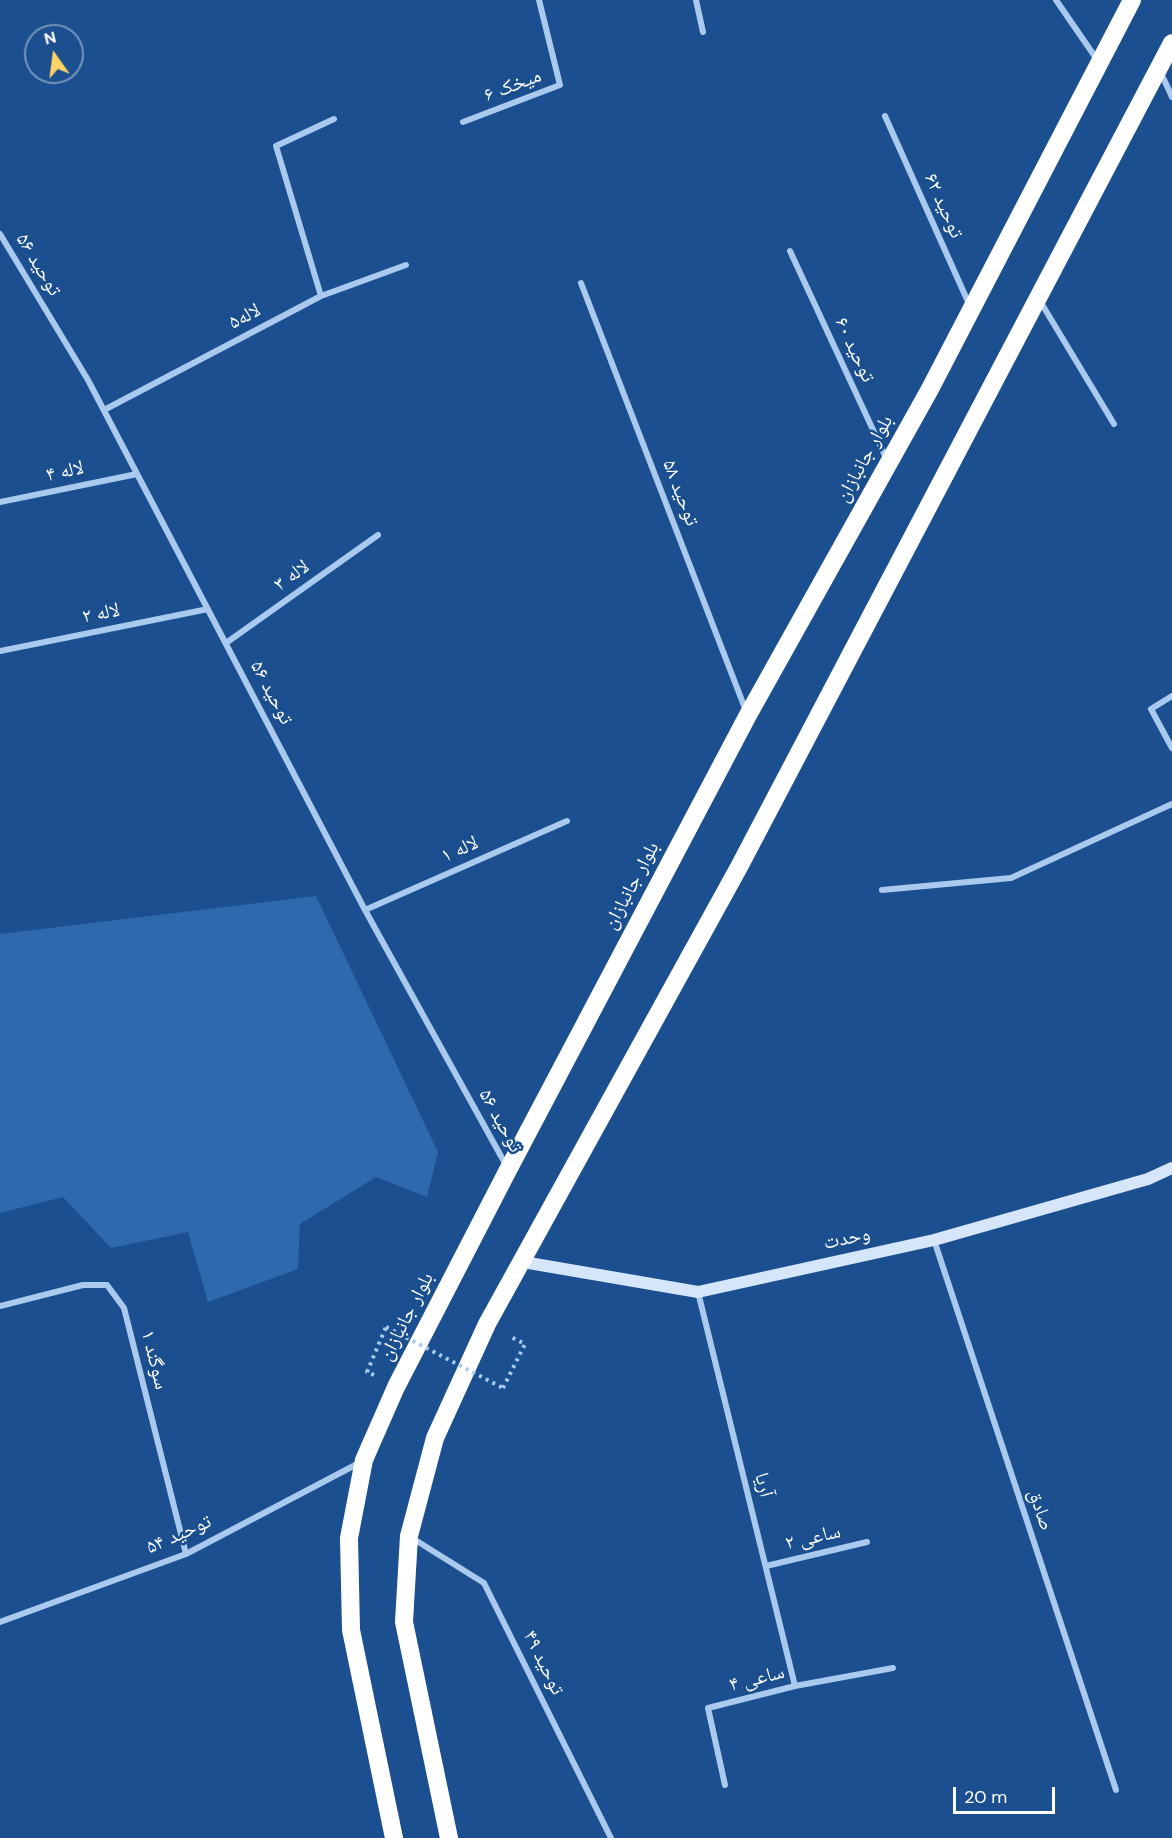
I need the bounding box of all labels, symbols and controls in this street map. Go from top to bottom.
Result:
north arrow [24,24,84,84]
text: N [42,26,58,50]
street label: میخک ۶ [481,64,545,108]
street label: توحید ۶۲ [918,170,968,242]
street label: توحید ۵۶ [10,229,66,301]
street label: لاله۵ [225,299,265,335]
street label: توحید ۶۰ [829,314,879,386]
street label: بلوار جانبازان [831,411,899,507]
street label: لاله ۴ [44,456,86,488]
street label: توحید ۵۸ [656,457,704,529]
street label: لاله ۳ [270,555,314,597]
street label: لاله ۲ [80,599,122,629]
street label: توحید ۵۶ [244,657,298,729]
street label: لاله ۱ [438,831,482,869]
street label: بلوار جانبازان [599,838,665,934]
street label: توحید ۵۶ [473,1085,527,1157]
street label: وحدت [822,1222,872,1256]
street label: بلوار جانبازان [375,1269,439,1365]
street label: سوگند ۱ [135,1328,173,1392]
street label: آریا [748,1470,778,1500]
street label: صادق [1022,1486,1058,1534]
street label: توحید ۵۴ [143,1510,215,1560]
street label: ساعی ۲ [783,1520,843,1556]
street label: توحید ۴۹ [517,1627,569,1699]
street label: ساعی ۴ [727,1661,787,1697]
scale bar [956,1775,1058,1813]
text: 20 m [964,1785,1007,1809]

